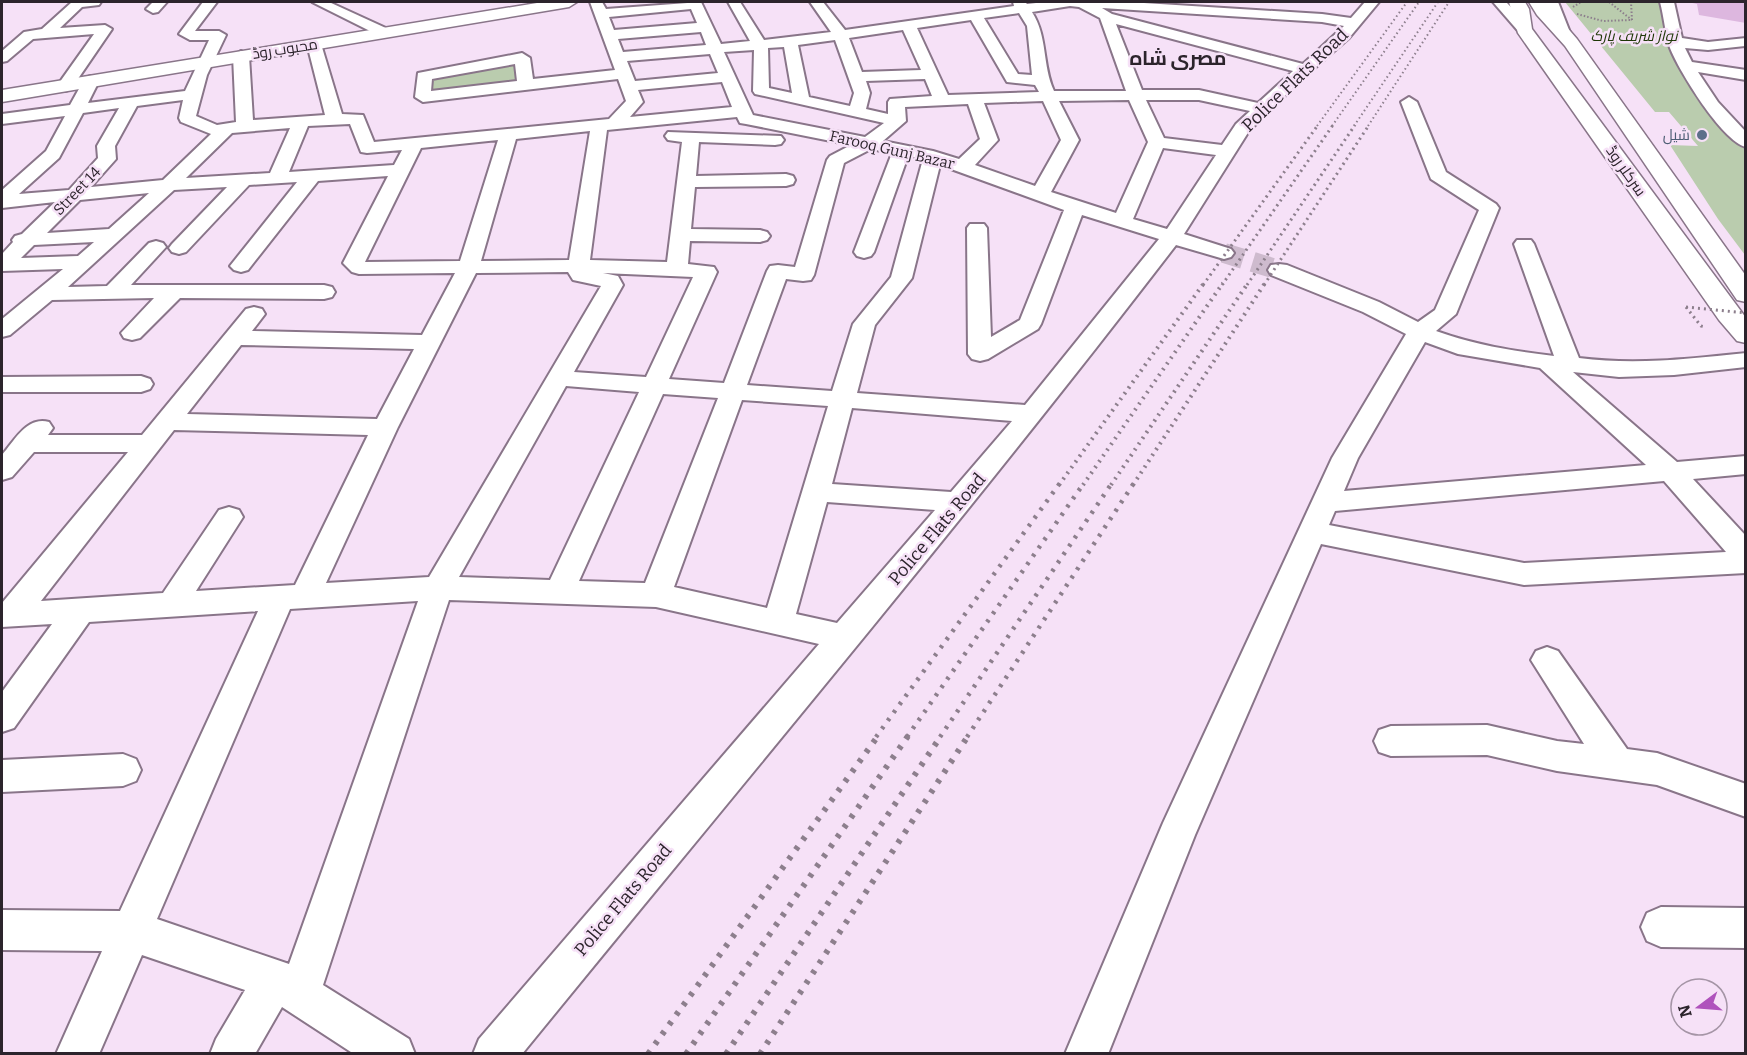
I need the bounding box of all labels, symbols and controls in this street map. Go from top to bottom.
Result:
street label: Police Flats Road [1237,24,1353,136]
park label: نواز شریف پارک [1590,27,1680,46]
street label: محبوب روڈ [251,35,319,63]
district label: مصری شاہ [1129,46,1227,70]
place label: شیل [1663,126,1690,145]
street label: Farooq Gunj Bazar [828,127,957,173]
marker: شیل [1695,128,1709,142]
street label: سرکلر روڈ [1602,142,1650,200]
street label: Street 14 [50,163,105,219]
street label: Police Flats Road [884,468,990,589]
street label: Police Flats Road [570,839,676,960]
north arrow [1669,977,1729,1037]
text: N [1674,1002,1696,1020]

